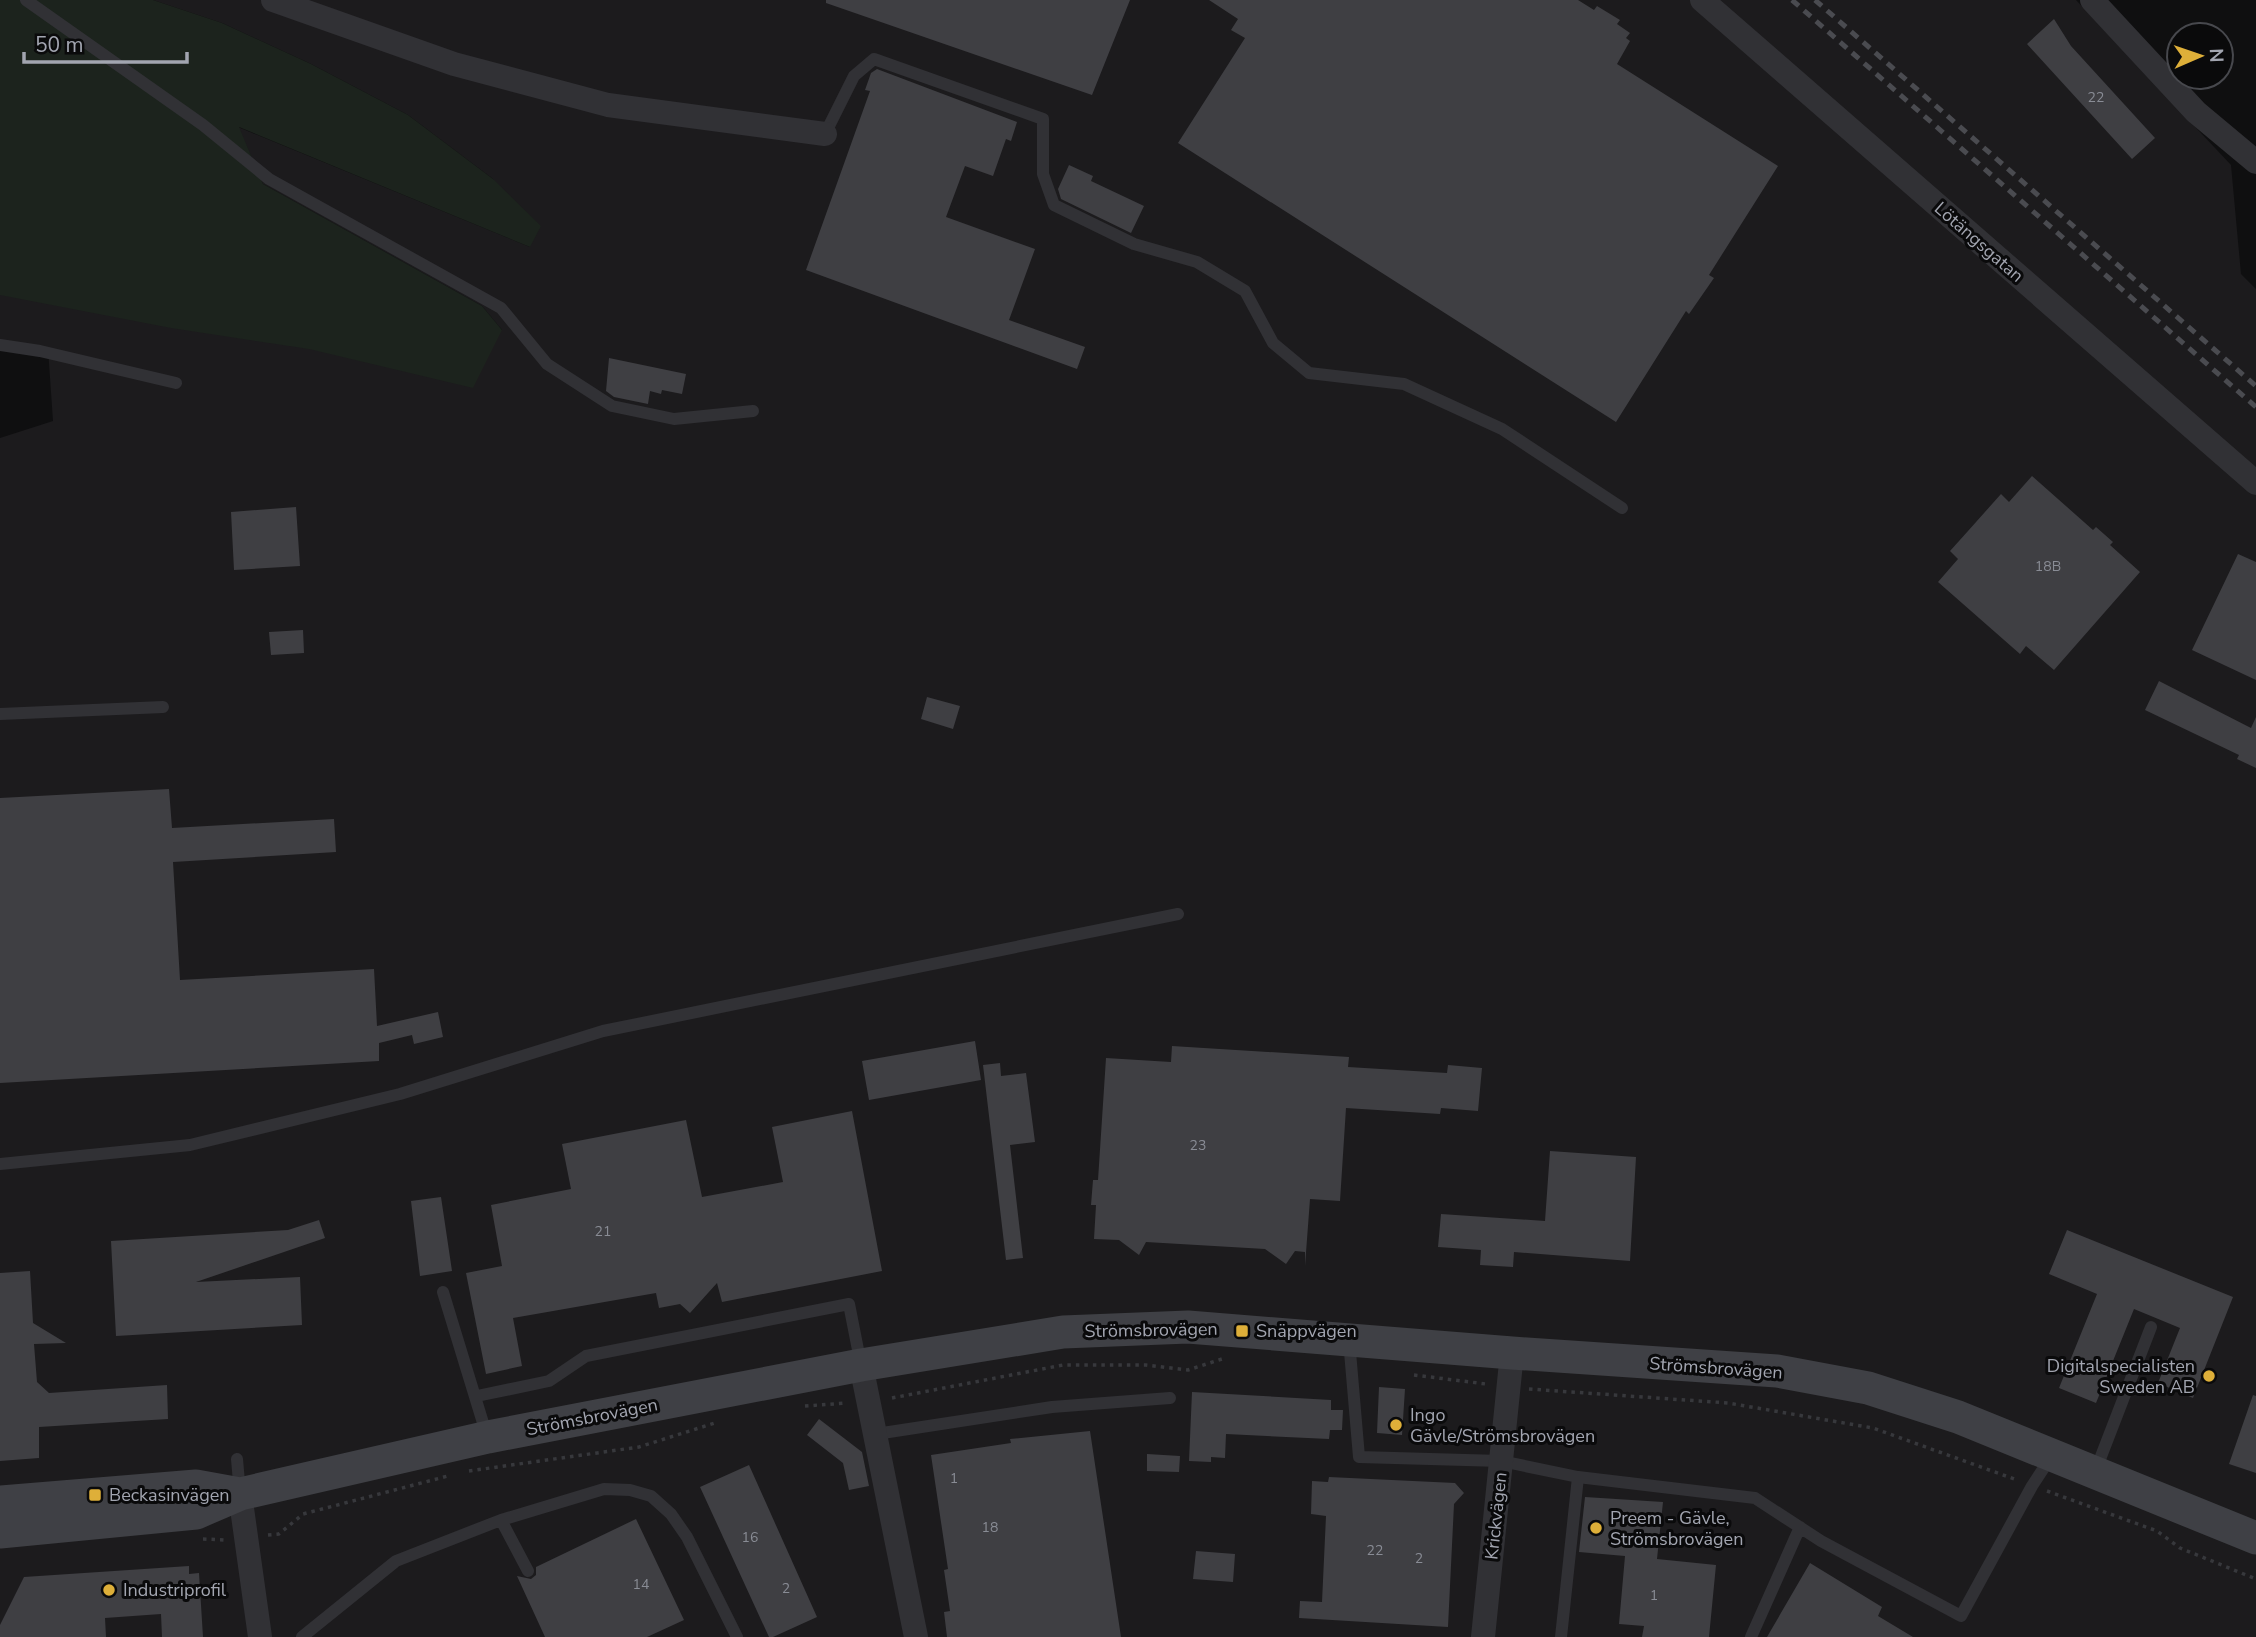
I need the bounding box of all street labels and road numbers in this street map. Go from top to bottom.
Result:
street label: Lötängsgatan [1929,197,2029,287]
street label: Strömsbrovägen [1084,1317,1218,1343]
street label: Strömsbrovägen [1649,1351,1783,1385]
street label: Strömsbrovägen [524,1392,660,1442]
street label: Krickvägen [1479,1471,1513,1561]

